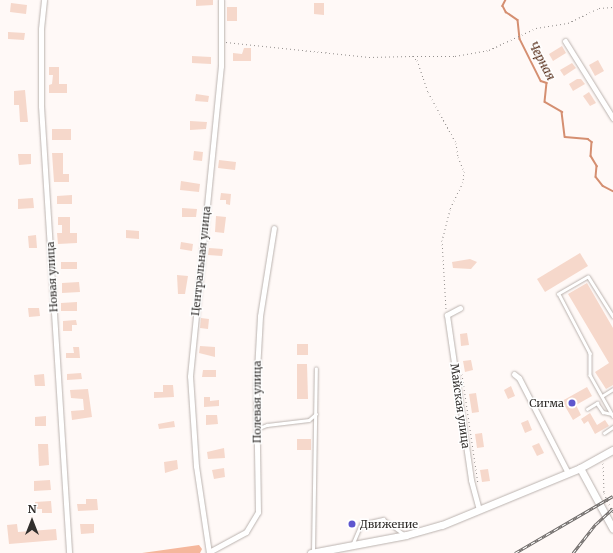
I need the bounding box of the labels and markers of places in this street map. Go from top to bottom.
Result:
place label: Сигма [529,396,564,410]
marker: Сигма [567,398,577,408]
place label: Движение [360,517,418,531]
marker: Движение [347,519,357,529]

